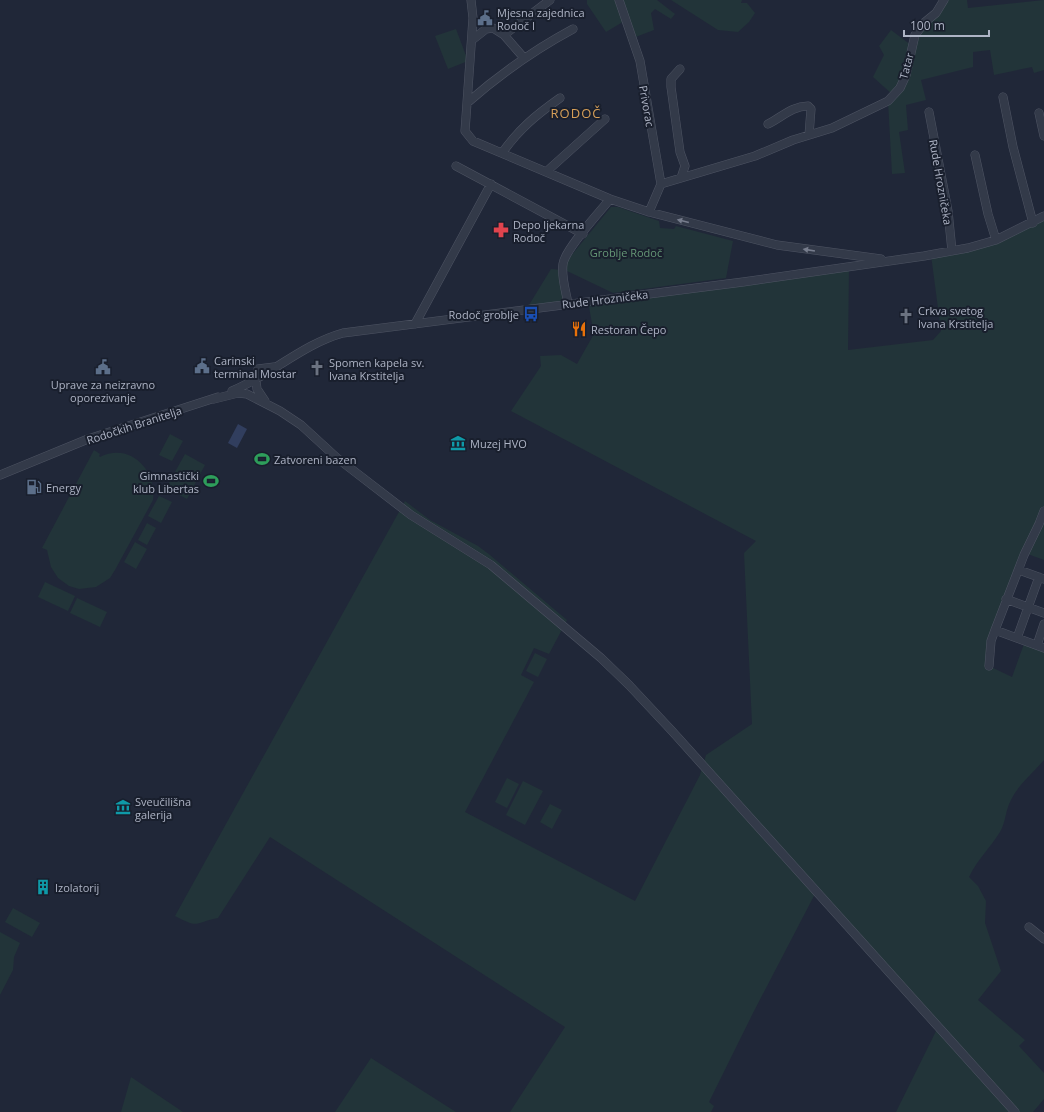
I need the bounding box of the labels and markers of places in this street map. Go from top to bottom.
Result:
place label: Mjesna zajednica Rodoč I [497,5,585,33]
public building icon: Mjesna zajednica Rodoč I [476,9,494,27]
place label: Depo ljekarna Rodoč [513,217,584,245]
pharmacy icon: Depo ljekarna Rodoč [492,221,510,239]
place label: Crkva svetog Ivana Krstitelja [918,303,993,331]
bus stop icon: Rodoč groblje [522,305,540,323]
place label: Rodoč groblje [449,307,519,322]
church icon: Crkva svetog Ivana Krstitelja [897,307,915,325]
restaurant icon: Restoran Čepo [570,320,588,338]
place label: Restoran Čepo [591,322,667,337]
place label: Carinski terminal Mostar [214,353,297,381]
place label: Spomen kapela sv. Ivana Krstitelja [329,355,425,383]
public building icon: Carinski terminal Mostar [193,357,211,375]
public building icon: Uprave za neizravno oporezivanje [94,358,112,376]
church icon: Spomen kapela sv. Ivana Krstitelja [308,359,326,377]
place label: Uprave za neizravno oporezivanje [51,377,156,405]
museum icon: Muzej HVO [449,434,467,452]
place label: Muzej HVO [470,436,527,451]
sports icon: Zatvoreni bazen [253,450,271,468]
place label: Zatvoreni bazen [274,452,356,467]
place label: Gimnastički klub Libertas [133,468,199,496]
sports icon: Gimnastički klub Libertas [202,472,220,490]
fuel station icon: Energy [25,478,43,496]
place label: Energy [46,480,82,495]
place label: Sveučilišna galerija [135,794,191,822]
museum icon: Sveučilišna galerija [114,798,132,816]
building icon: Izolatorij [34,878,52,896]
place label: Izolatorij [55,880,99,895]

